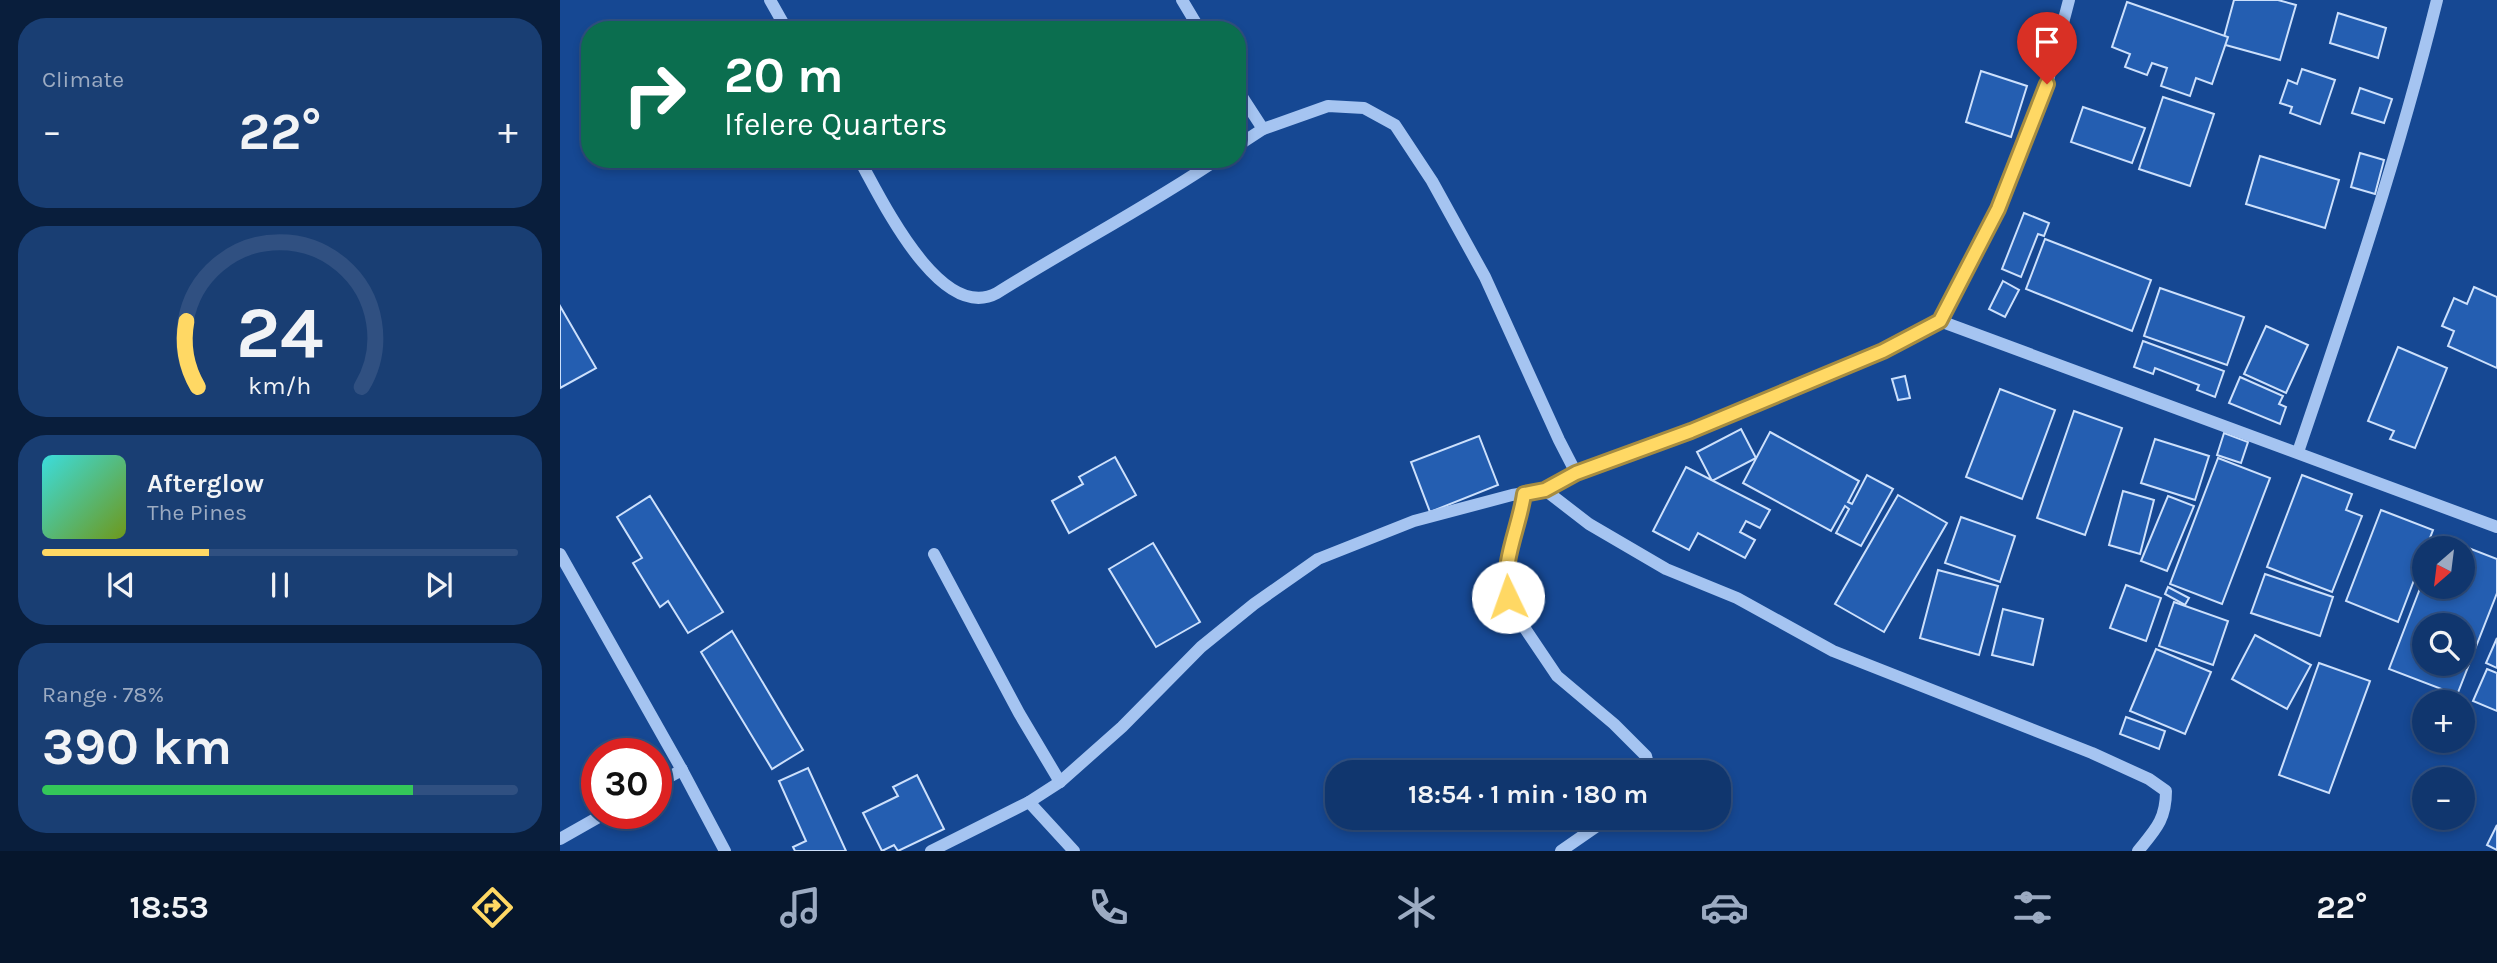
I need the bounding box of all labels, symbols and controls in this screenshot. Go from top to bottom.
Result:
pin [2017,12.0,2077,84]
icon: arrive [2028,23,2066,61]
text: 20 m [724,47,844,104]
icon: right [609,49,700,140]
text: Climate [42,66,124,93]
text: 22° [238,101,322,162]
text: Ifelere Quarters [724,106,948,143]
text: − [42,109,62,154]
text: + [498,109,518,154]
text: 24 [236,291,324,376]
text: km/h [248,371,312,400]
text: Afterglow [147,468,264,499]
text: The Pines [147,499,247,526]
north arrow [2412,536,2474,598]
map controls [2412,536,2475,830]
position arrow [1471,560,1545,634]
icon: previous [102,566,140,604]
icon: pause [261,566,299,604]
icon: next [420,566,458,604]
button: search [2412,613,2475,676]
text: Range · 78% [42,681,164,708]
button: + [2412,690,2475,753]
text: 390 km [42,716,232,777]
speed limit sign: 30 [581,738,672,829]
button: − [2412,767,2475,830]
text: 18:54 · 1 min · 180 m [1408,779,1648,810]
icon: directions [468,883,517,932]
icon: music [776,883,825,932]
icon: phone [1084,883,1133,932]
icon: climate [1392,883,1441,932]
icon: car [1700,883,1749,932]
icon: filters [2008,883,2057,932]
text: 18:53 [130,889,209,926]
text: 22° [2316,889,2367,926]

